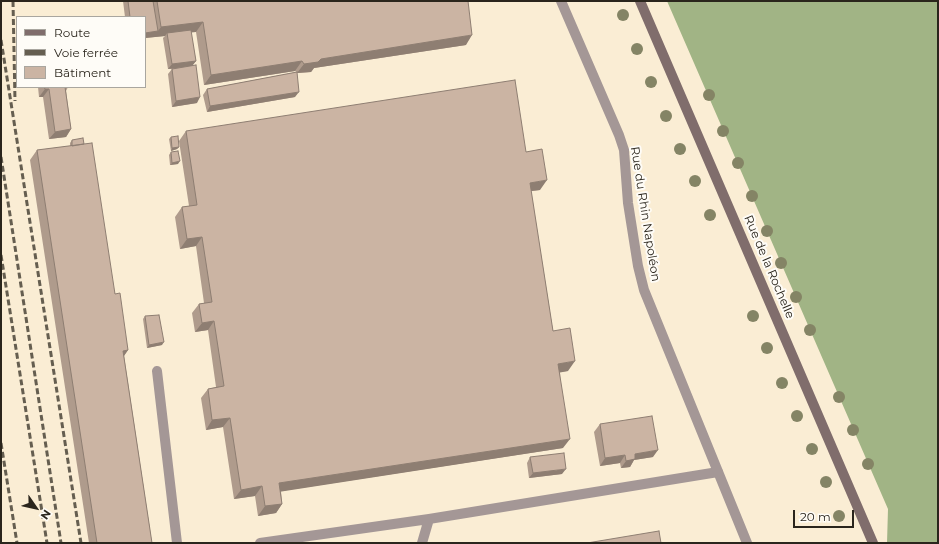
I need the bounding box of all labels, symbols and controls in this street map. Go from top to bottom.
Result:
legend [16,16,146,88]
text: Route [54,25,90,40]
text: Voie ferrée [54,45,118,60]
text: Bâtiment [54,65,111,80]
street label: Rue du Rhin Napoléon [627,146,663,282]
street label: Rue de la Rochelle [741,213,797,321]
north arrow [16,488,56,528]
scale bar [795,502,856,528]
text: N [38,507,54,522]
text: 20 m [800,509,831,524]

